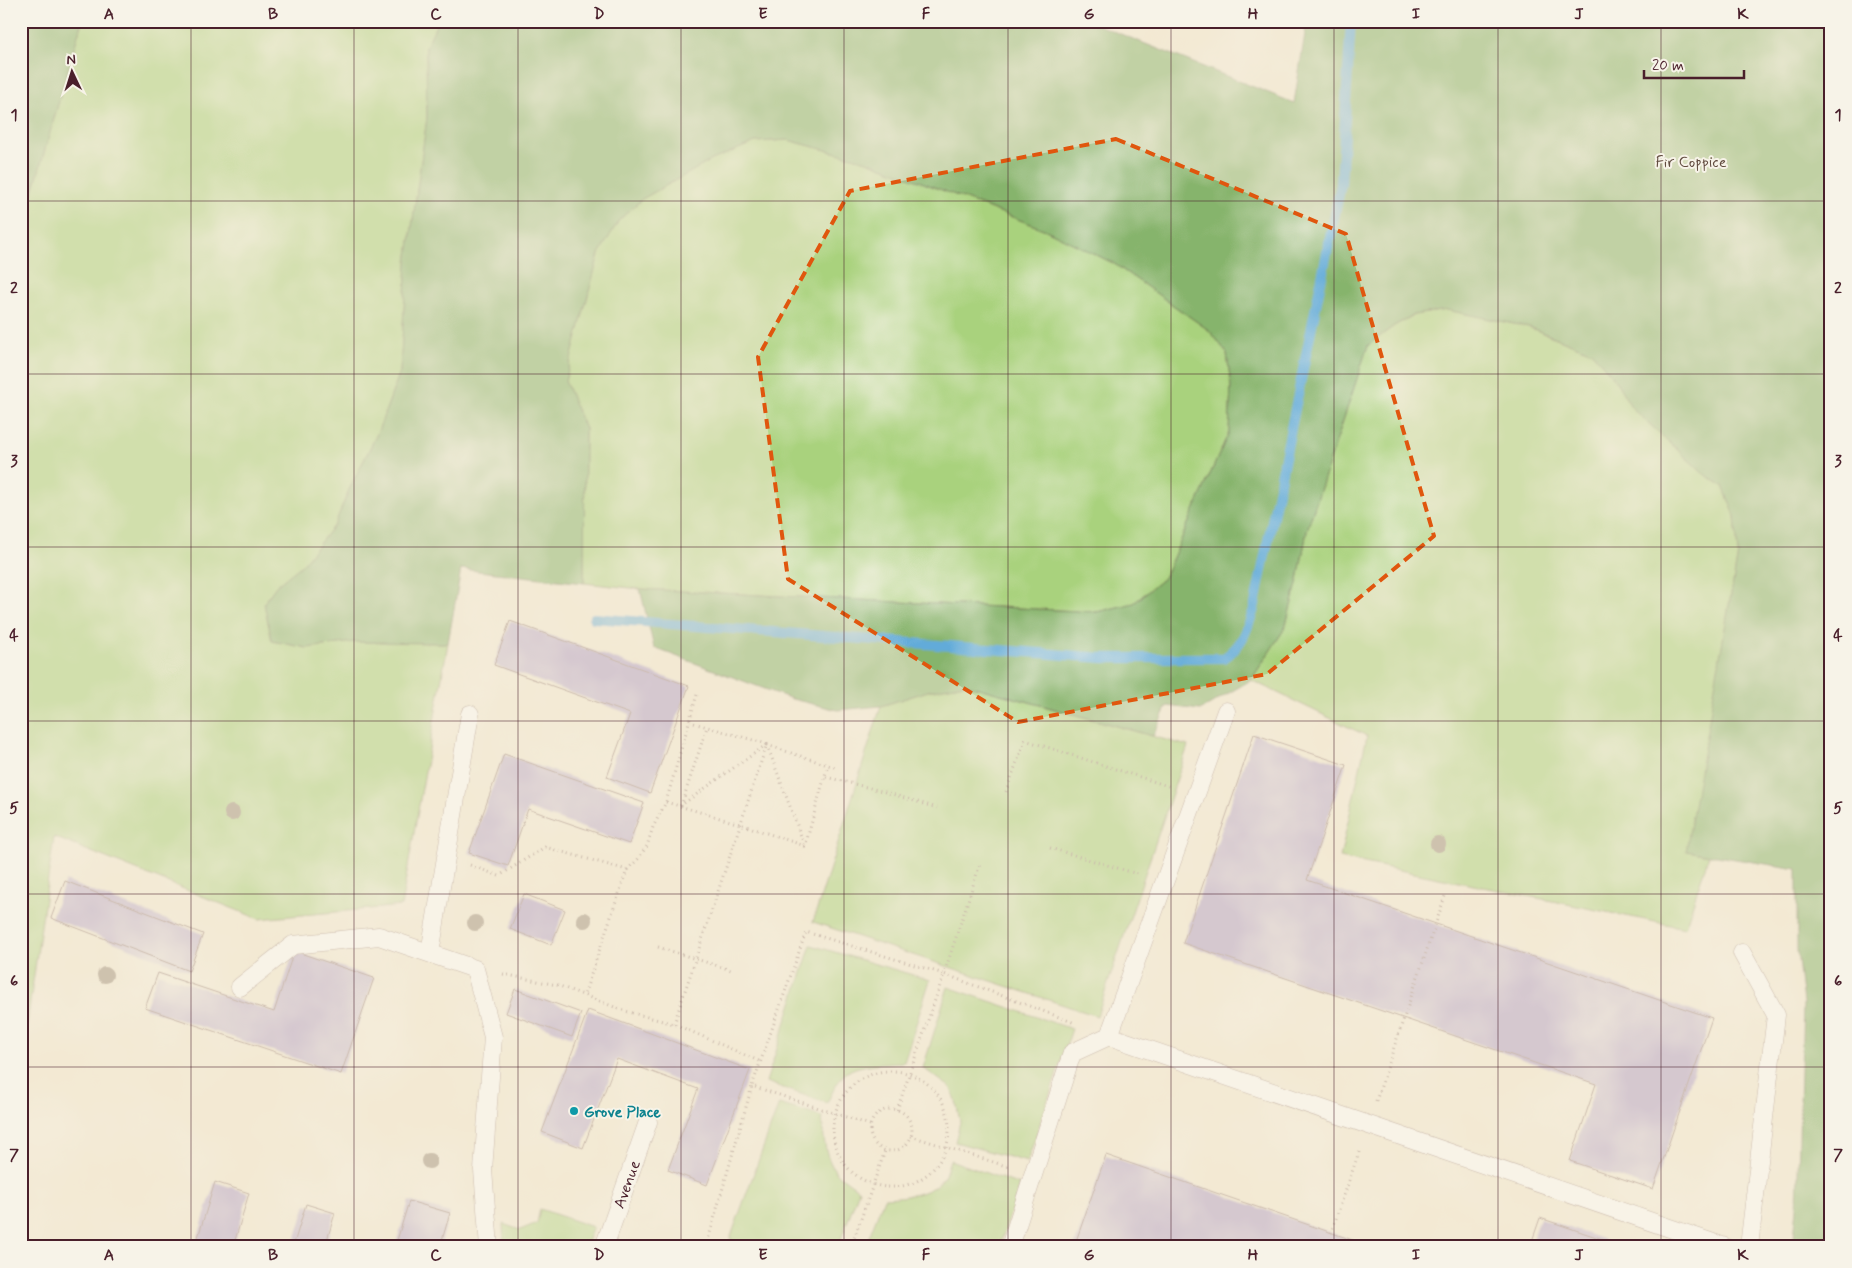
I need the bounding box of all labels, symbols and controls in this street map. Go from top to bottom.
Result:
text: A [104,4,114,25]
text: B [268,4,278,25]
text: C [430,4,442,25]
text: D [593,4,605,25]
text: E [758,4,768,25]
text: F [922,4,931,25]
text: G [1084,4,1095,25]
text: H [1248,4,1259,25]
text: I [1412,4,1421,25]
text: J [1574,4,1584,25]
text: K [1737,4,1749,25]
north arrow [48,48,98,98]
scale bar [1644,48,1744,80]
text: N [66,51,76,69]
text: 20 m [1652,56,1684,76]
text: 1 [10,105,18,126]
text: 1 [1834,105,1842,126]
park label: Fir Coppice [1655,152,1727,173]
text: 2 [10,278,18,299]
text: 2 [1834,278,1842,299]
text: 3 [10,451,18,472]
text: 3 [1834,451,1842,472]
text: 4 [9,625,19,646]
text: 4 [1833,625,1843,646]
text: 5 [9,798,19,819]
text: 5 [1833,798,1843,819]
text: 6 [10,971,18,992]
text: 6 [1834,971,1842,992]
place label: Grove Place [584,1102,661,1123]
marker: Grove Place [568,1105,580,1117]
text: 7 [9,1145,19,1166]
text: 7 [1833,1145,1843,1166]
street label: Avenue [609,1157,646,1212]
text: A [104,1245,114,1266]
text: B [268,1245,278,1266]
text: C [430,1245,442,1266]
text: D [593,1245,605,1266]
text: E [758,1245,768,1266]
text: F [922,1245,931,1266]
text: G [1084,1245,1095,1266]
text: H [1248,1245,1259,1266]
text: I [1412,1245,1421,1266]
text: J [1574,1245,1584,1266]
text: K [1737,1245,1749,1266]

